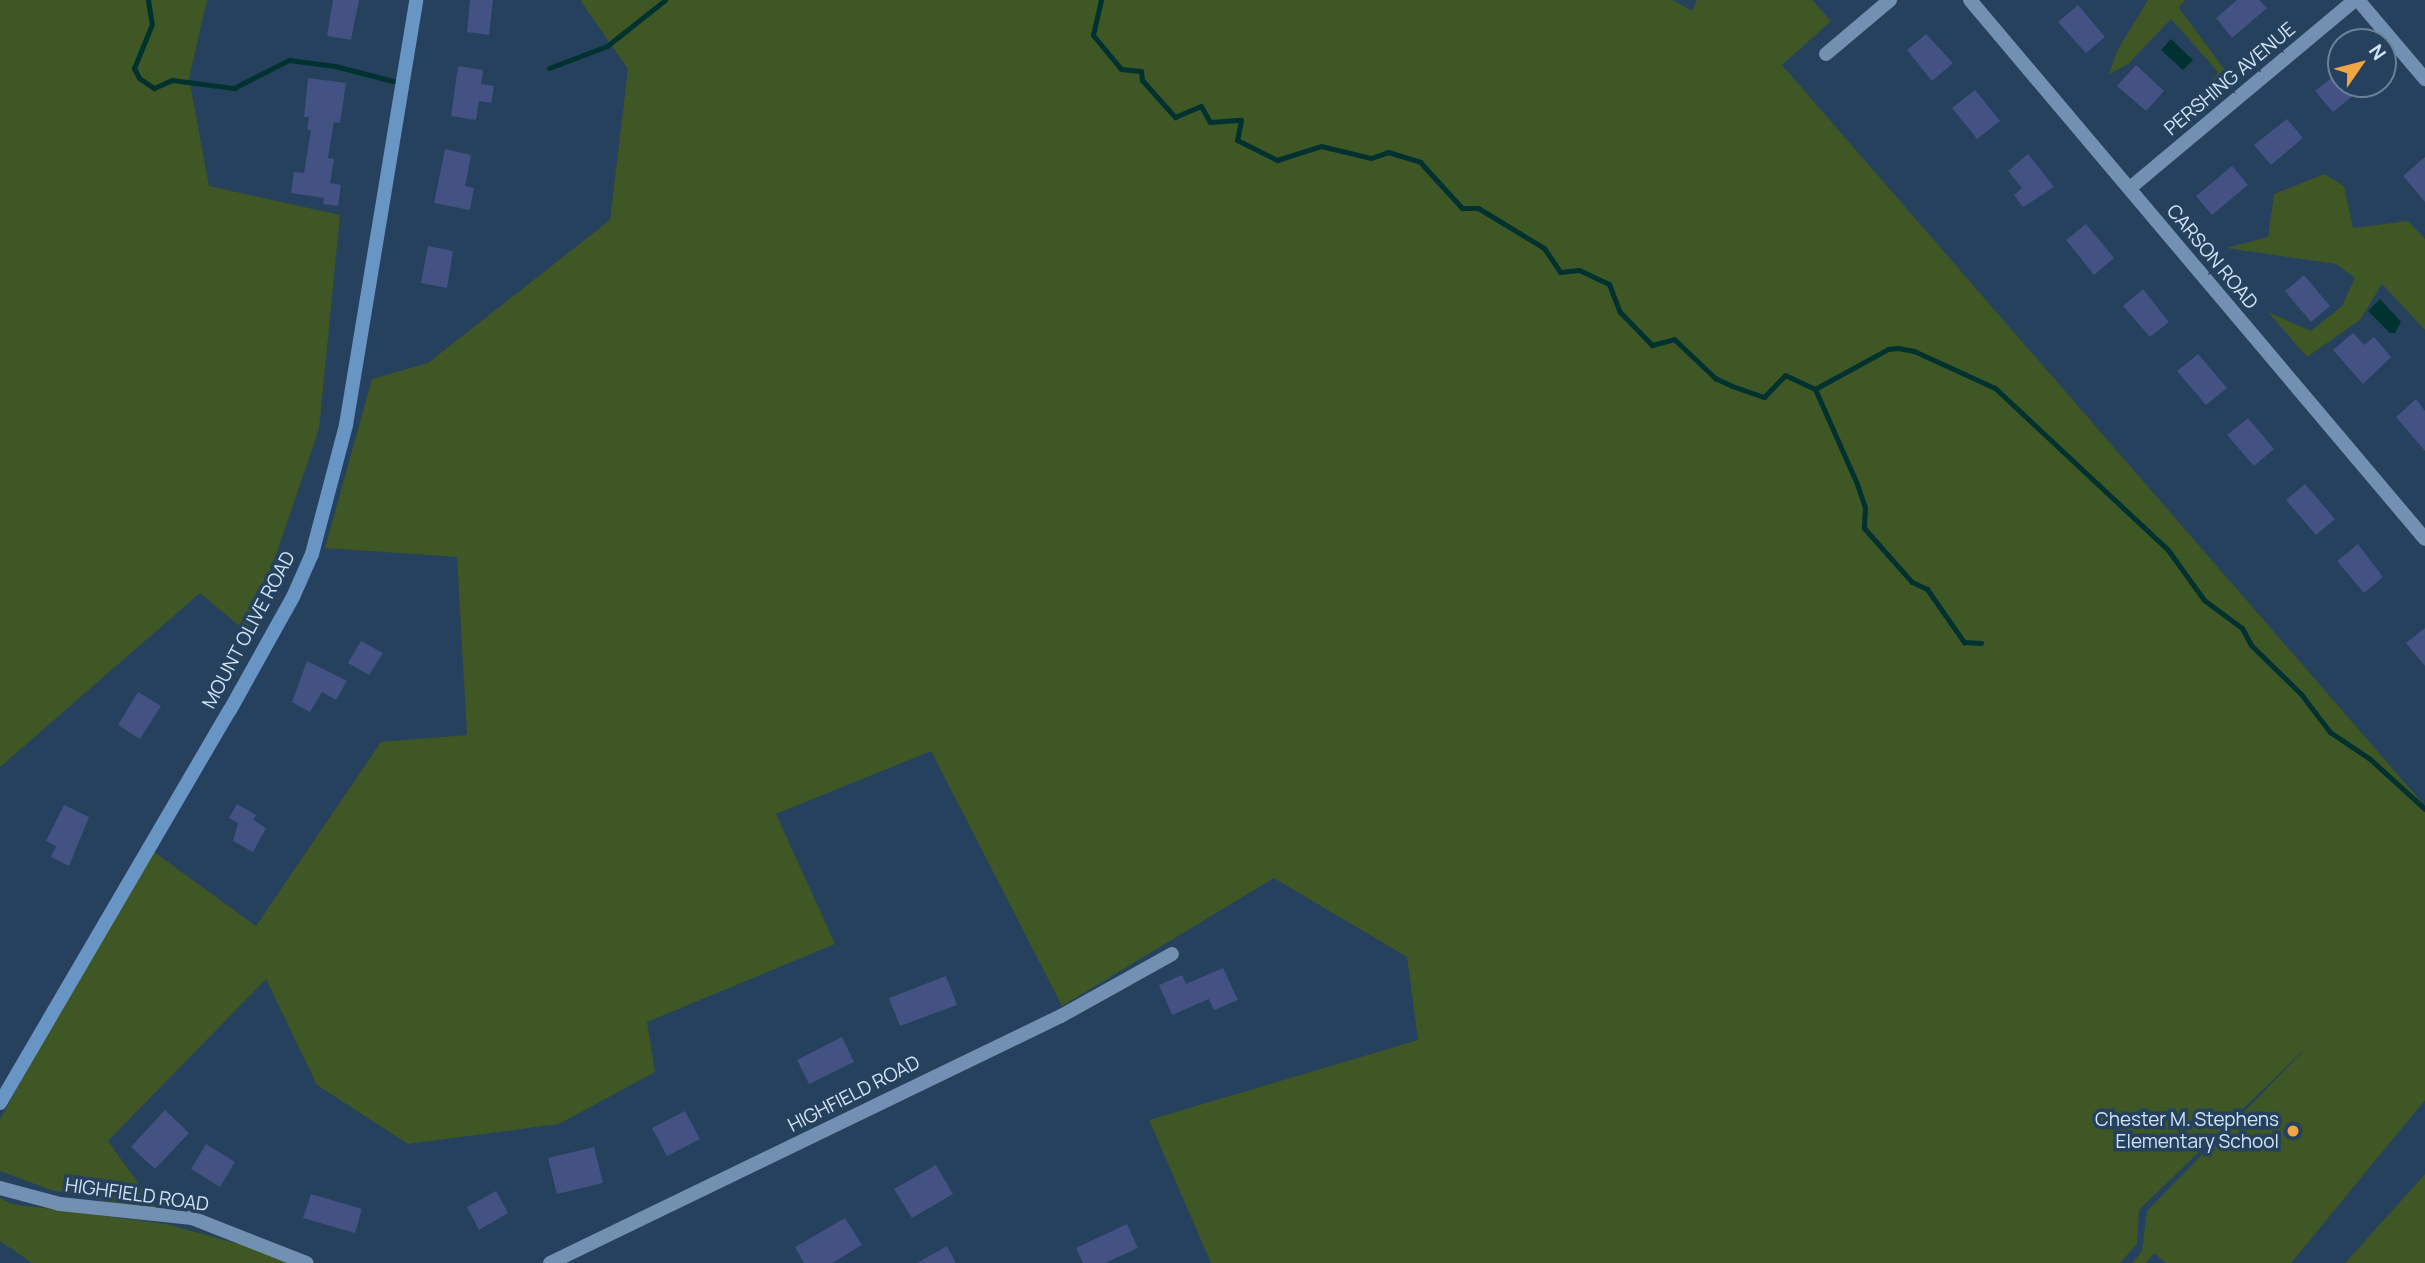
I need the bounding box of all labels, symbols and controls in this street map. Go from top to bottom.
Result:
street label: PERSHING AVENUE [2160,18,2300,140]
north arrow [2327,28,2397,98]
text: N [2363,39,2392,65]
street label: CARSON ROAD [2162,200,2262,314]
street label: MOUNT OLIVE ROAD [198,547,300,713]
street label: HIGHFIELD ROAD [784,1051,924,1137]
place label: Chester M. Stephens Elementary School [2095,1109,2279,1153]
marker: Chester M. Stephens Elementary School [2285,1123,2301,1139]
street label: HIGHFIELD ROAD [64,1174,210,1216]

